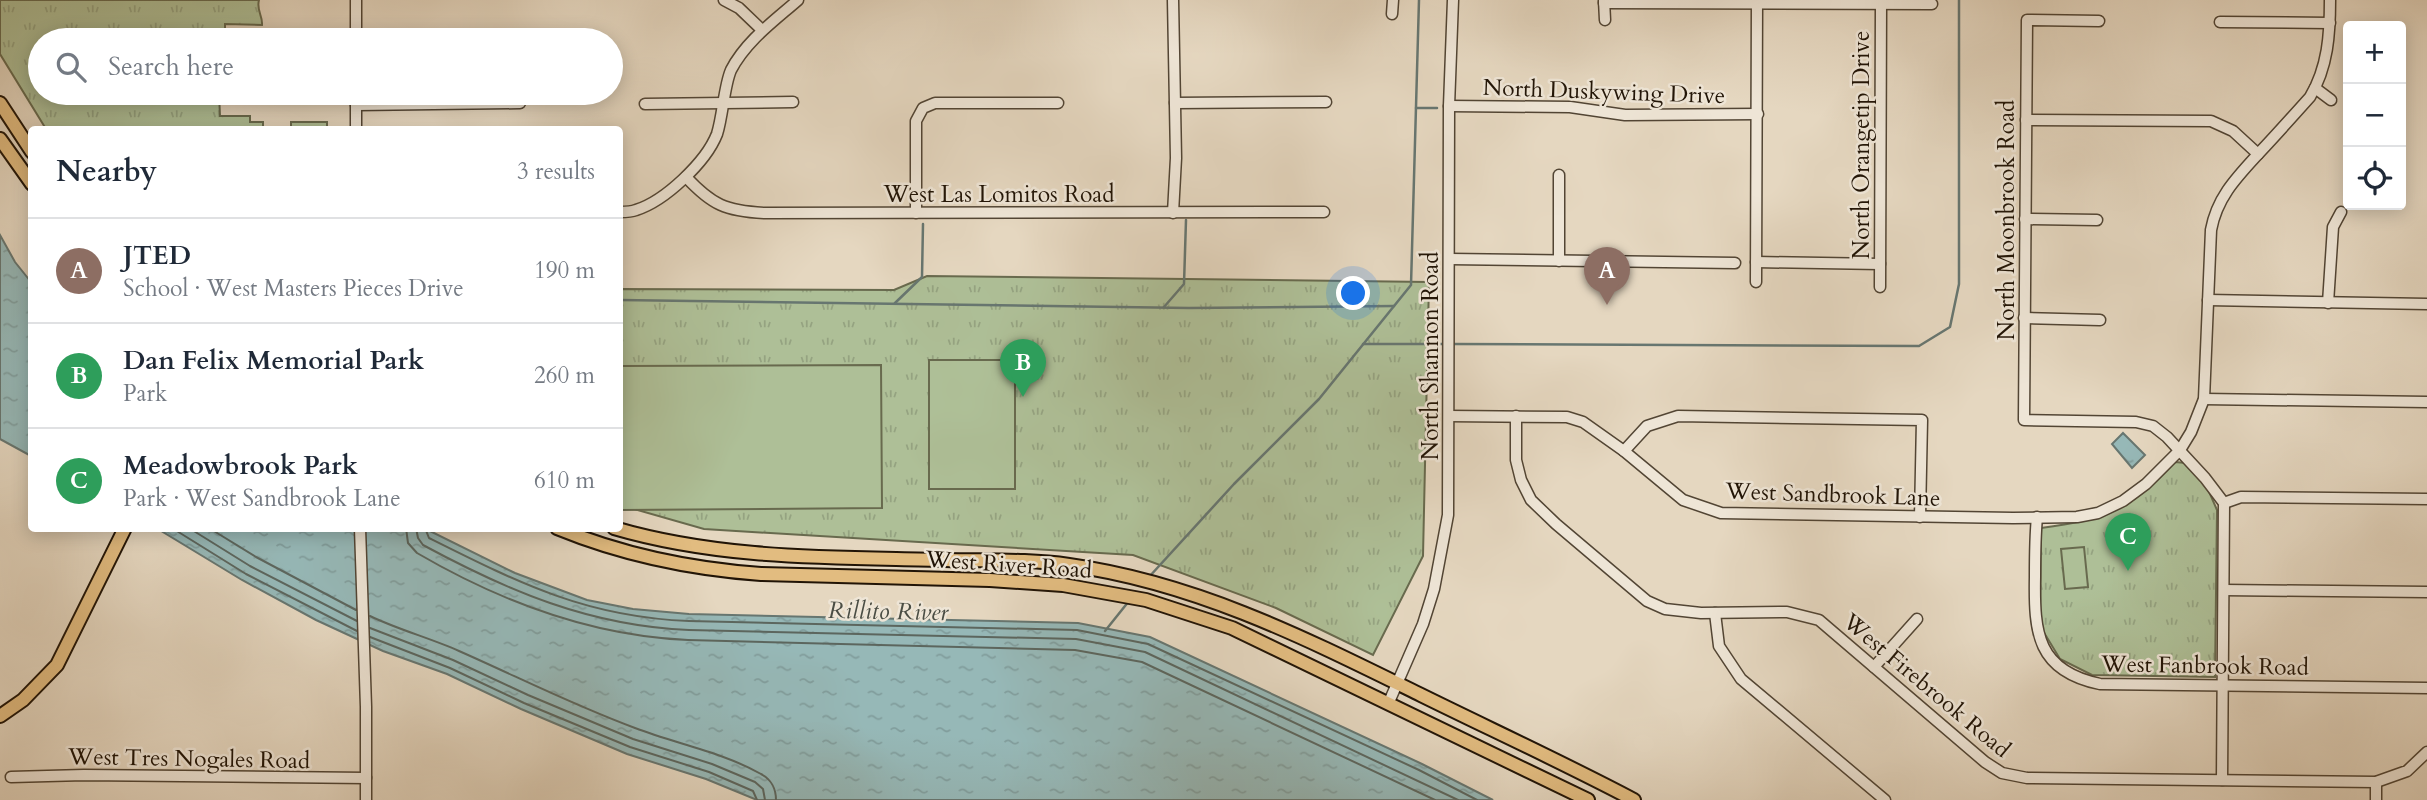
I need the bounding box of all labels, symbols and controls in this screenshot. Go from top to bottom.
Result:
map controls [2343,21,2406,210]
button: + [2343,21,2406,84]
search box [28,28,623,105]
street label: North Orangetip Drive [1846,31,1877,259]
icon: search [52,48,90,86]
text: Search here [108,49,234,84]
street label: North Duskywing Drive [1482,72,1726,111]
button: − [2343,84,2406,147]
street label: North Moonbrook Road [1991,99,2022,340]
button: locate [2343,147,2406,210]
text: Nearby [56,151,157,192]
text: 3 results [517,156,595,187]
street label: West Las Lomitos Road [882,179,1115,210]
text: JTED [123,238,191,273]
pin: A [1584,247,1630,305]
street label: North Shannon Road [1415,251,1446,460]
text: A [70,255,88,286]
text: 190 m [534,255,595,286]
text: School · West Masters Pieces Drive [123,273,464,304]
your location [1336,276,1370,310]
pin: B [1000,339,1046,397]
text: Dan Felix Memorial Park [123,343,424,378]
text: B [71,360,87,391]
text: 260 m [534,360,595,391]
text: Park [123,378,167,409]
text: Meadowbrook Park [123,448,358,483]
text: C [70,465,88,496]
text: 610 m [534,465,595,496]
street label: West Sandbrook Lane [1724,475,1941,514]
text: Park · West Sandbrook Lane [123,483,401,514]
pin: C [2105,513,2151,571]
street label: West River Road [924,543,1094,586]
water label: Rillito River [828,594,950,629]
street label: West Firebrook Road [1836,605,2018,765]
street label: West Fanbrook Road [2100,648,2310,683]
street label: West Tres Nogales Road [67,741,311,776]

